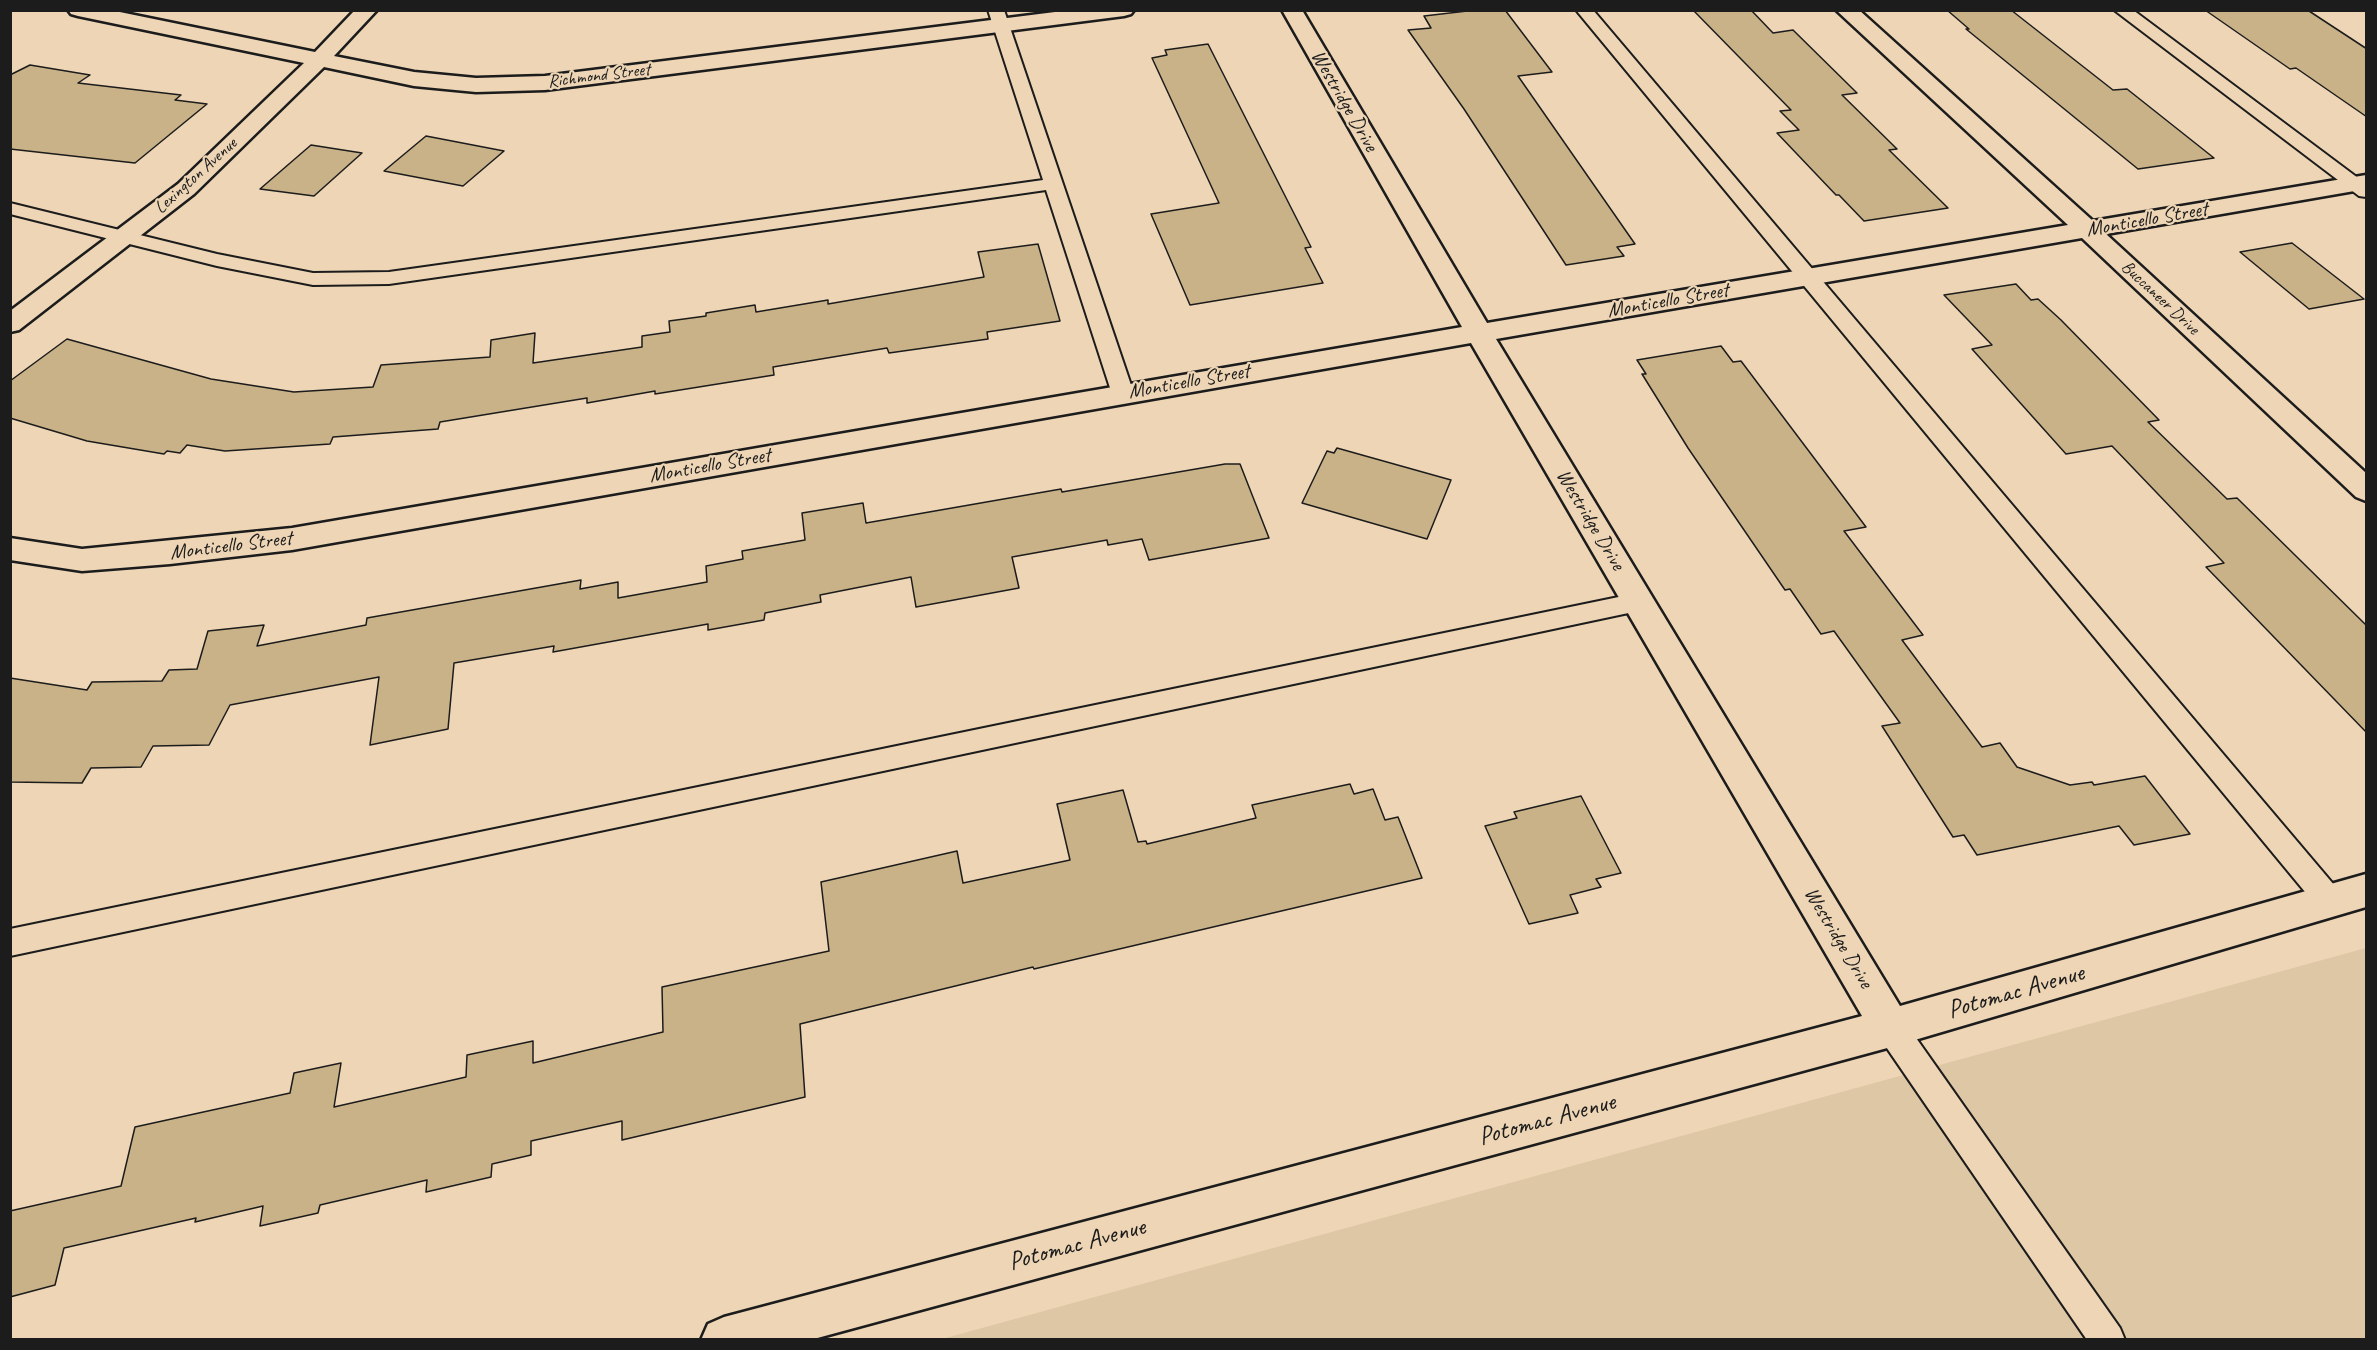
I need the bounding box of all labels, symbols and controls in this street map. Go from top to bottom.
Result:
street label: Westridge Drive [1305,46,1383,156]
street label: Richmond Street [547,59,651,93]
street label: Lexington Avenue [150,133,242,219]
street label: Monticello Street [2084,197,2210,243]
street label: Buccaneer Drive [2116,256,2204,340]
street label: Monticello Street [1605,278,1731,324]
street label: Monticello Street [1126,359,1252,405]
street label: Monticello Street [647,443,773,489]
street label: Westridge Drive [1550,465,1630,575]
street label: Monticello Street [168,526,294,566]
street label: Westridge Drive [1798,883,1878,993]
street label: Potomac Avenue [1944,958,2088,1026]
street label: Potomac Avenue [1475,1087,1619,1153]
street label: Potomac Avenue [1005,1212,1149,1278]

